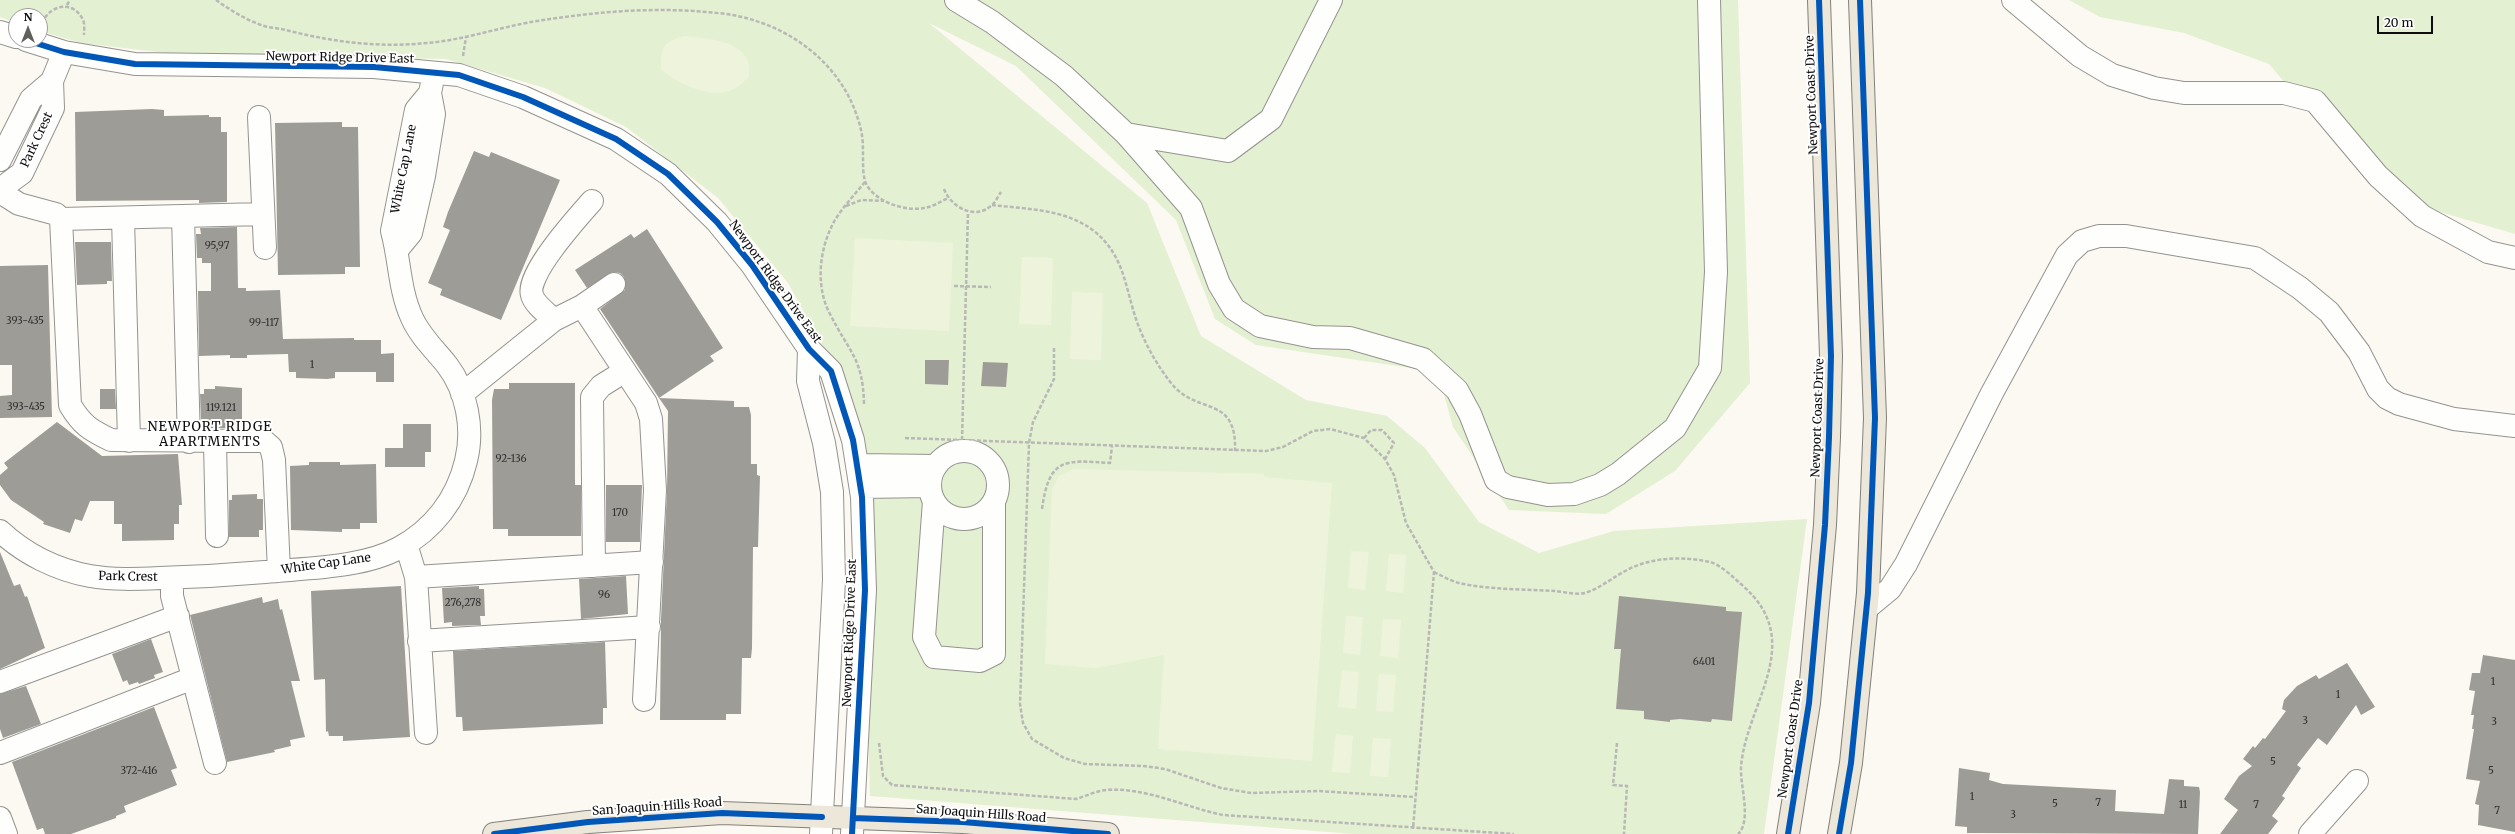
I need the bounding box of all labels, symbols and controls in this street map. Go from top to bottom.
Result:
north arrow [8,8,48,48]
scale bar [2379,8,2435,34]
text: N [24,10,32,24]
text: 20 m [2384,15,2413,30]
street label: Newport Coast Drive [1803,35,1821,155]
street label: Newport Ridge Drive East [266,50,414,66]
street label: Park Crest [18,110,56,170]
street label: White Cap Lane [388,123,420,215]
street label: Newport Ridge Drive East [726,218,824,346]
house number: 95,97 [205,240,229,252]
house number: 393-435 [6,315,44,327]
house number: 99-117 [249,317,279,329]
street label: Newport Coast Drive [1809,358,1827,478]
house number: 1 [310,359,314,371]
house number: 393-435 [7,401,45,413]
house number: 119.121 [206,402,236,414]
district label: NEWPORT RIDGE APARTMENTS [148,419,272,450]
house number: 92-136 [495,453,527,465]
house number: 170 [612,507,628,519]
street label: White Cap Lane [280,551,372,577]
street label: Newport Ridge Drive East [840,559,860,707]
street label: Park Crest [98,569,158,585]
house number: 96 [598,589,610,601]
house number: 276,278 [445,597,481,609]
house number: 6401 [1693,656,1715,668]
house number: 1 [2491,676,2495,688]
street label: Newport Coast Drive [1776,679,1806,799]
house number: 1 [2336,689,2340,701]
house number: 3 [2302,715,2308,727]
house number: 3 [2491,716,2497,728]
house number: 5 [2270,756,2276,768]
house number: 372-416 [121,765,157,777]
house number: 5 [2488,765,2494,777]
house number: 1 [1970,791,1974,803]
street label: San Joaquin Hills Road [592,795,722,819]
house number: 7 [2095,797,2101,809]
house number: 5 [2052,798,2058,810]
house number: 11 [2179,799,2187,811]
house number: 7 [2253,799,2259,811]
street label: San Joaquin Hills Road [916,802,1046,826]
house number: 7 [2494,805,2500,817]
house number: 3 [2010,809,2016,821]

